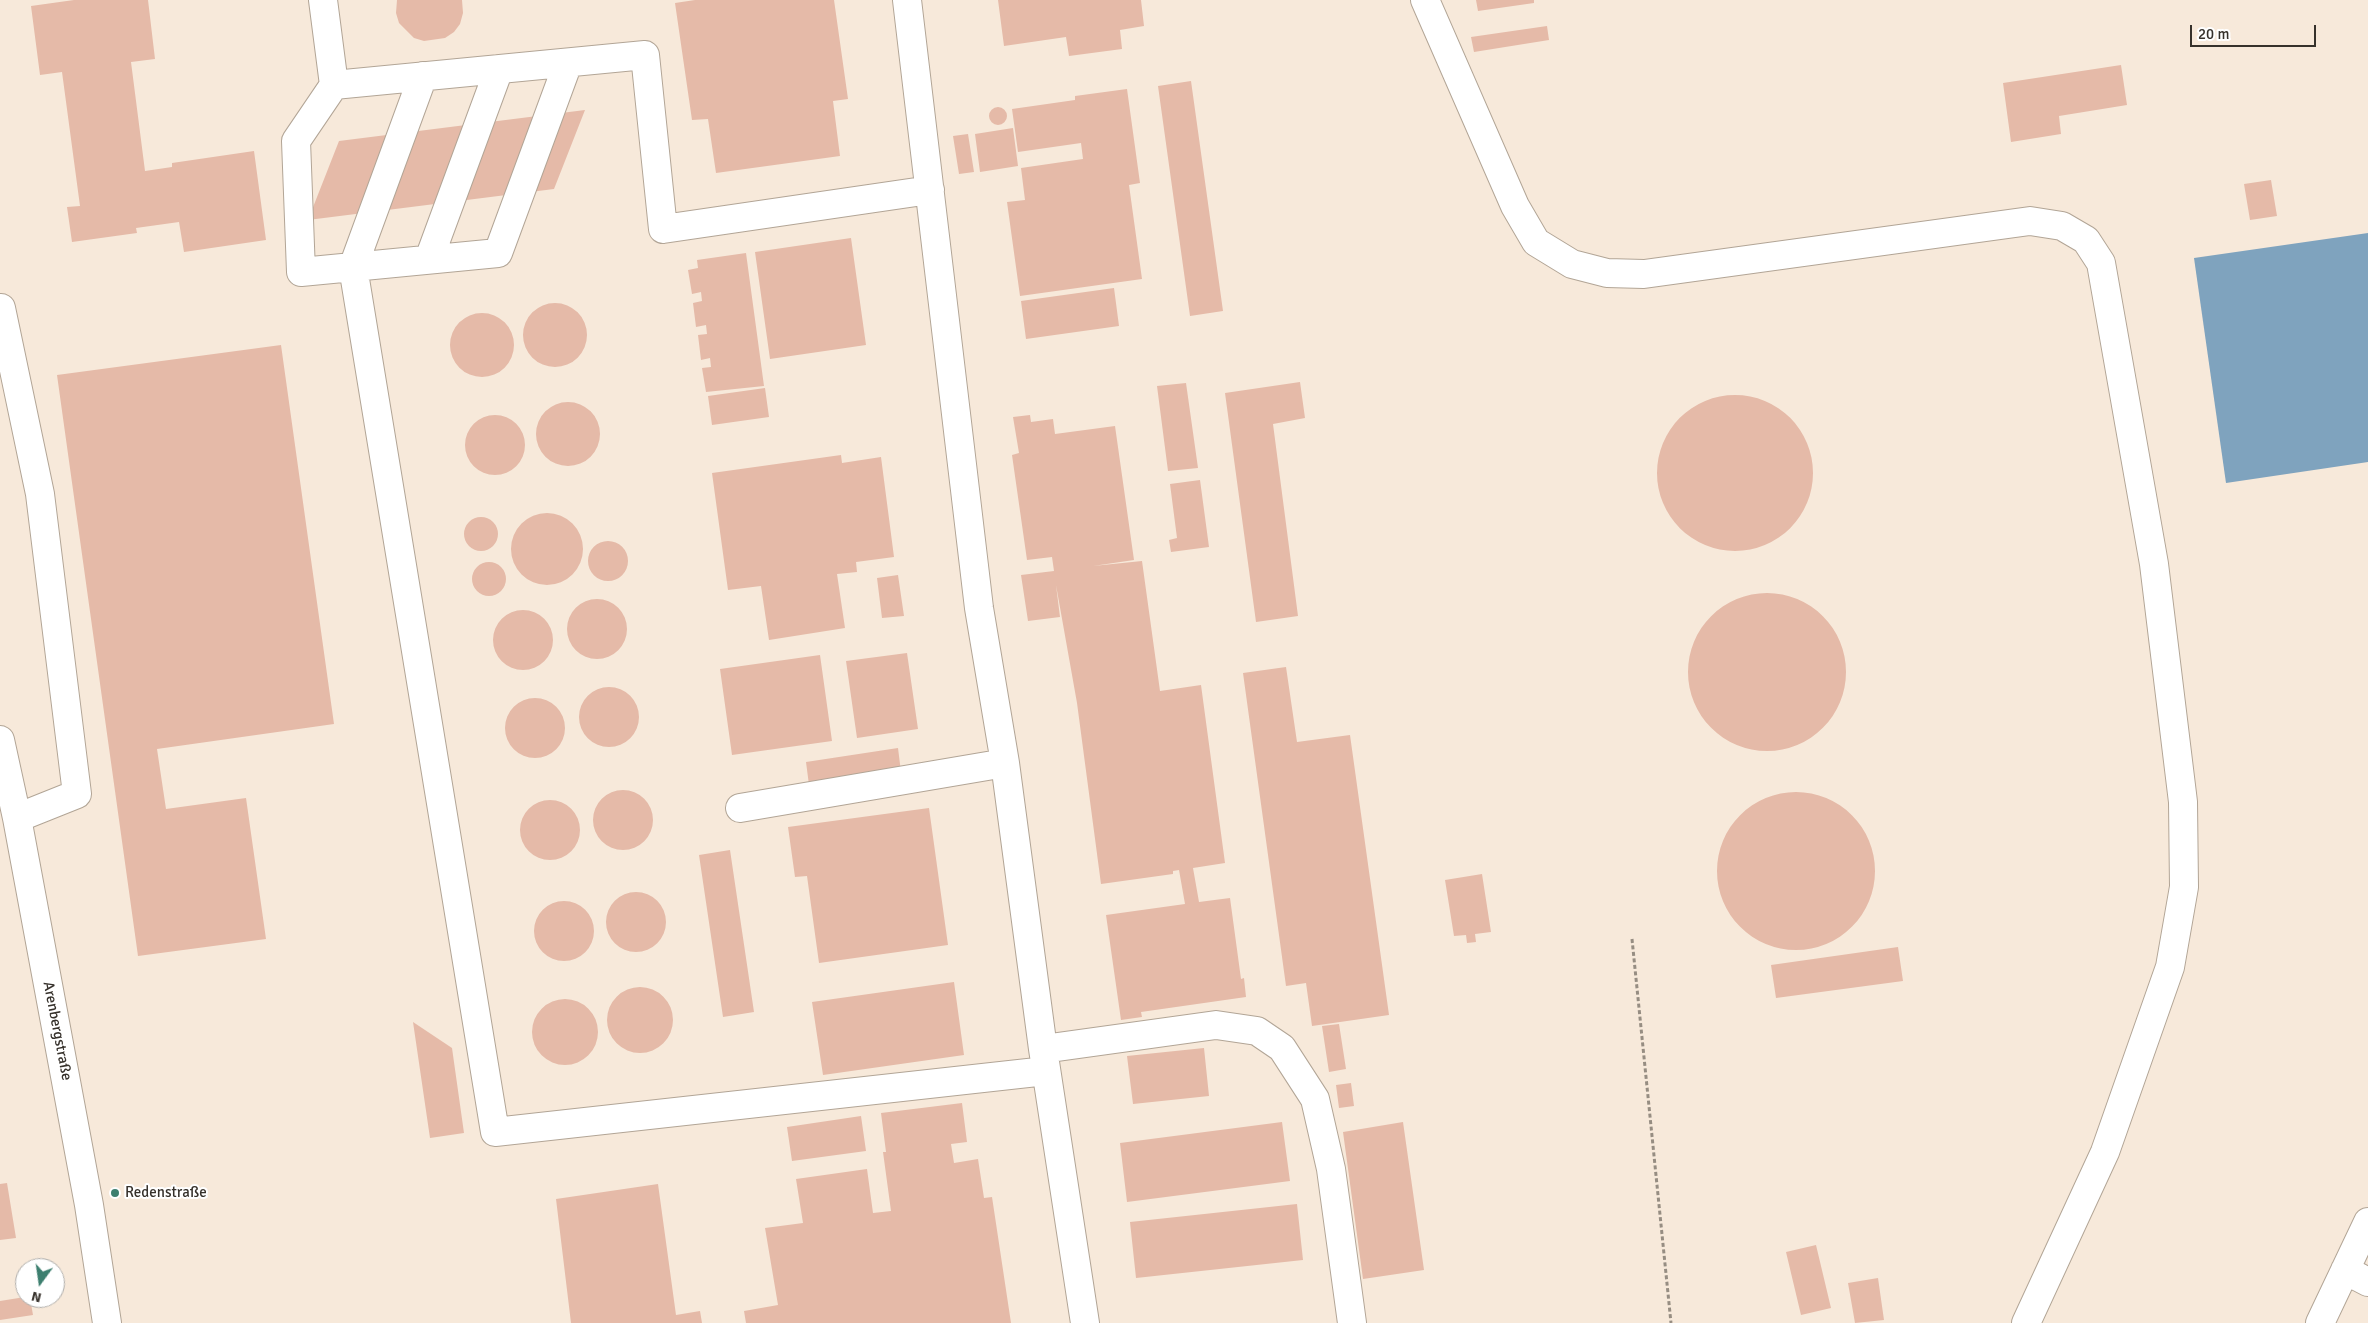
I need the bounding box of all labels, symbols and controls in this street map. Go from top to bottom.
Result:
scale bar [2193,15,2319,47]
text: 20 m [2198,25,2229,43]
street label: Arenbergstraße [39,980,75,1082]
place label: Redenstraße [125,1184,207,1202]
marker: Redenstraße [109,1187,121,1199]
north arrow [15,1258,65,1308]
text: N [30,1288,43,1306]

